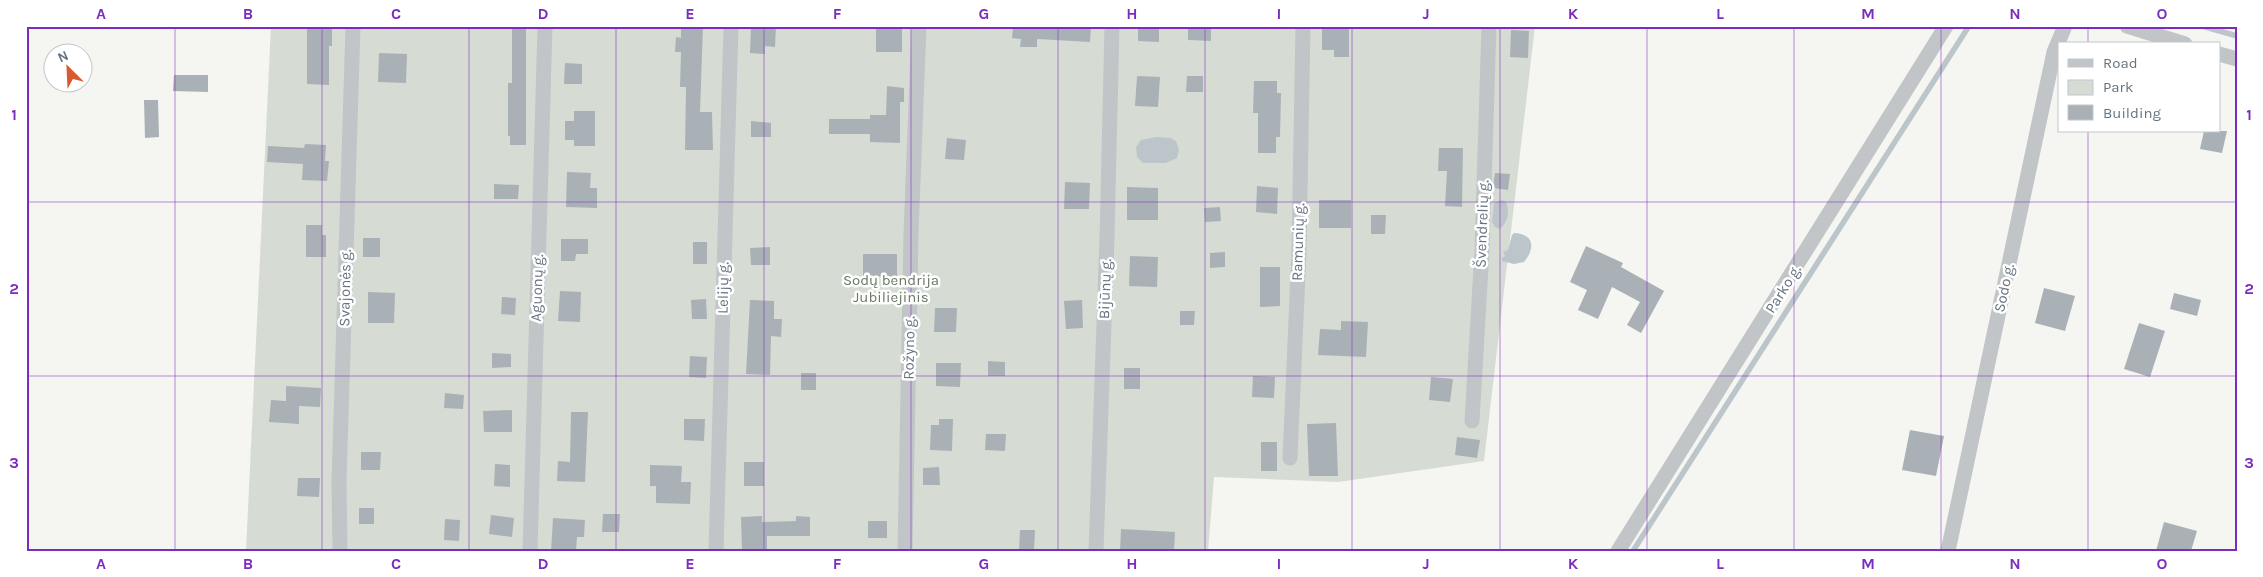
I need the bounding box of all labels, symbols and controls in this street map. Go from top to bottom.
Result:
text: A [96,4,106,23]
text: B [243,4,253,23]
text: C [391,4,401,23]
text: D [538,4,549,23]
text: E [685,4,695,23]
text: F [833,4,842,23]
text: G [979,4,989,23]
text: H [1126,4,1138,23]
text: I [1277,4,1281,23]
text: J [1422,4,1430,23]
text: K [1568,4,1579,23]
text: L [1716,4,1724,23]
text: M [1861,4,1875,23]
text: N [2009,4,2021,23]
text: O [2157,4,2168,23]
north arrow [42,42,92,92]
legend [2058,42,2220,132]
text: N [55,47,71,66]
text: Road [2103,54,2138,72]
text: Park [2103,78,2133,96]
text: Building [2103,104,2161,122]
text: 1 [11,105,17,124]
text: 1 [2246,105,2252,124]
street label: Švendrelių g. [1471,179,1493,268]
street label: Ramunių g. [1288,202,1308,281]
street label: Svajonės g. [335,249,355,327]
street label: Aguonų g. [527,254,547,322]
street label: Bijūnų g. [1095,258,1115,320]
street label: Parko g. [1761,261,1805,316]
street label: Lelijų g. [714,262,732,314]
street label: Sodo g. [1990,262,2018,314]
park label: Sodų bendrija Jubiliejinis [843,271,939,306]
text: 2 [9,279,19,298]
text: 2 [2244,279,2254,298]
street label: Rožyno g. [899,316,919,380]
text: 3 [9,453,19,472]
text: 3 [2244,453,2254,472]
text: A [96,554,106,573]
text: B [243,554,253,573]
text: C [391,554,401,573]
text: D [538,554,549,573]
text: E [685,554,695,573]
text: F [833,554,842,573]
text: G [979,554,989,573]
text: H [1126,554,1138,573]
text: I [1277,554,1281,573]
text: J [1422,554,1430,573]
text: K [1568,554,1579,573]
text: L [1716,554,1724,573]
text: M [1861,554,1875,573]
text: N [2009,554,2021,573]
text: O [2157,554,2168,573]

